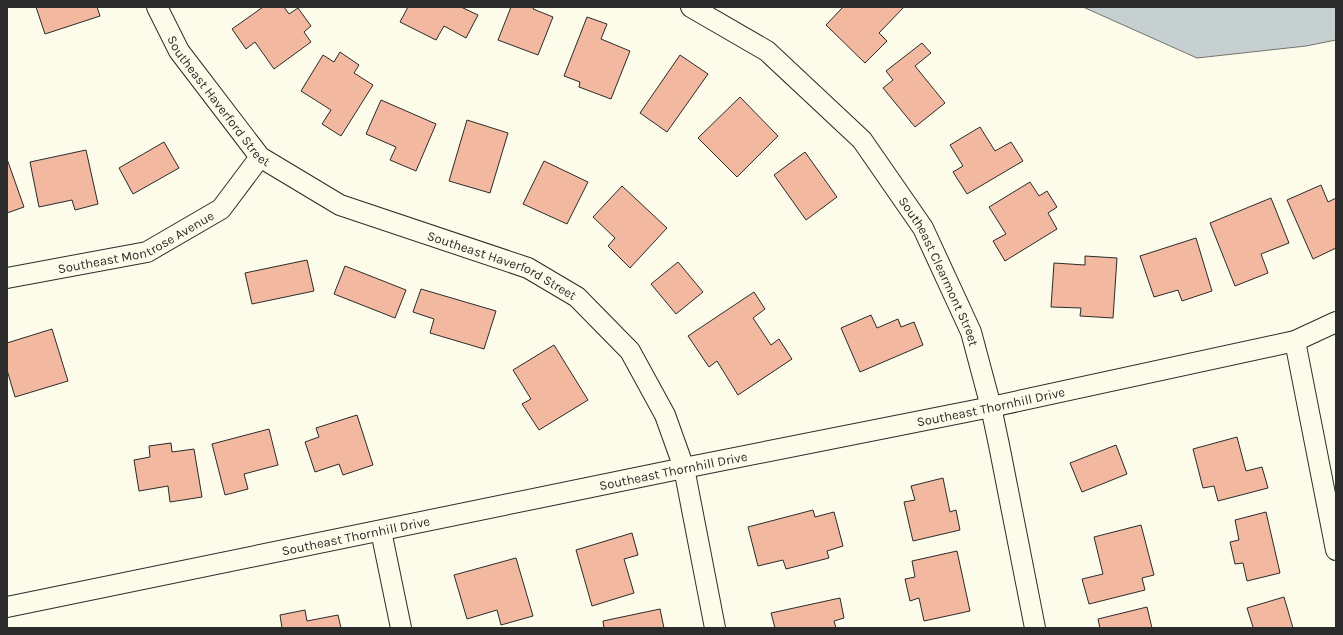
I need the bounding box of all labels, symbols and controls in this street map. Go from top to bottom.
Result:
street label: Southeast Haverford Street [165,33,273,169]
street label: Southeast Clearmont Street [896,194,982,348]
street label: Southeast Montrose Avenue [57,207,217,276]
street label: Southeast Haverford Street [425,227,579,303]
street label: Southeast Thornhill Drive [915,384,1066,429]
street label: Southeast Thornhill Drive [598,448,749,493]
street label: Southeast Thornhill Drive [280,513,431,558]

